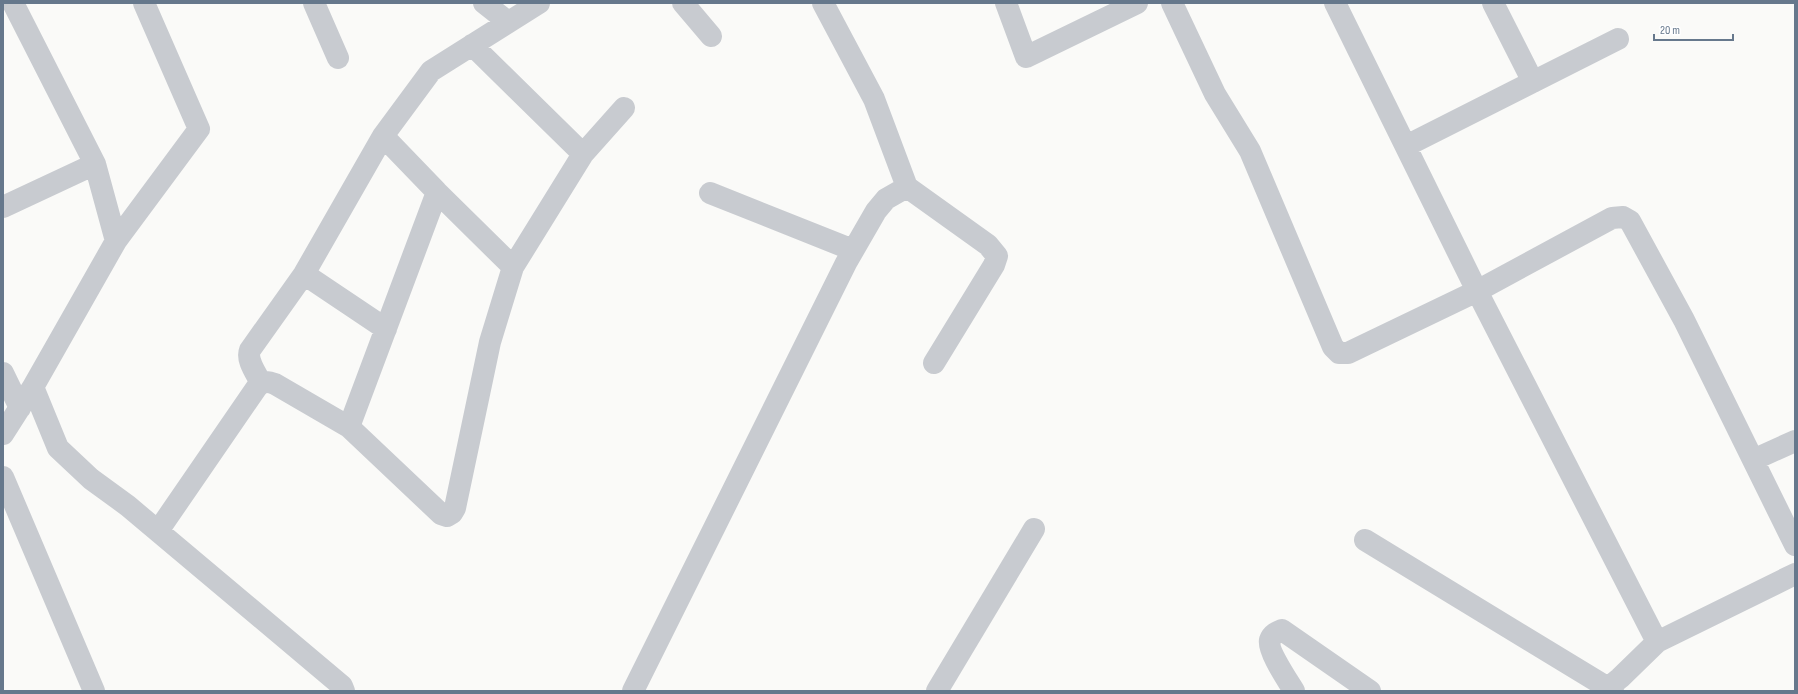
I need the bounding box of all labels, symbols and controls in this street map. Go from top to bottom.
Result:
scale bar [1654,16,1733,42]
text: 20 m [1660,23,1680,38]

